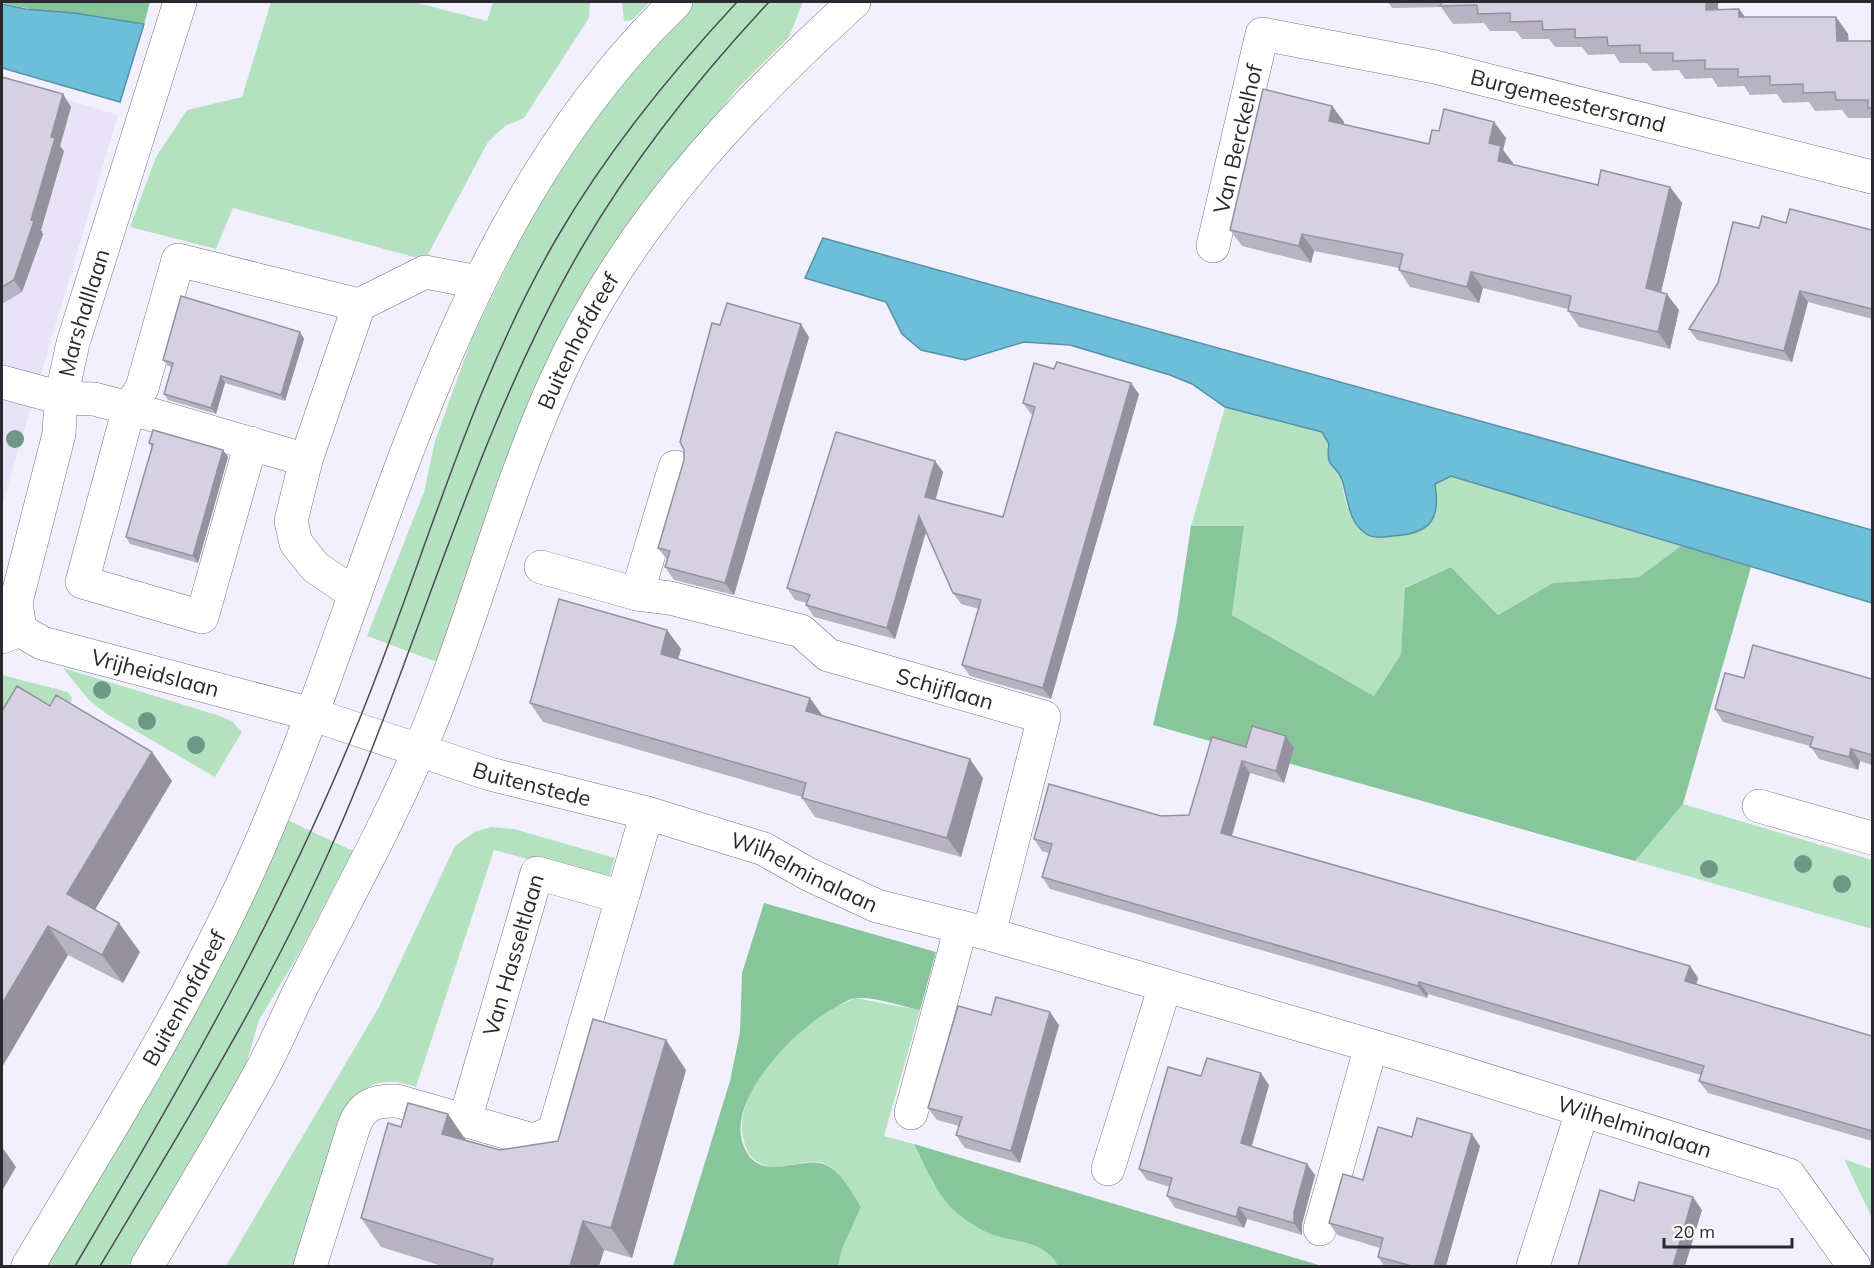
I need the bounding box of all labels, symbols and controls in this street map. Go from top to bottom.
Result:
street label: Van Berckelhof [1207,61,1269,216]
street label: Burgemeestersrand [1468,62,1669,139]
street label: Marshalllaan [52,245,116,379]
street label: Buitenhofdreef [531,267,625,414]
street label: Vrijheidslaan [88,643,222,703]
street label: Schijflaan [893,661,997,716]
street label: Buitenstede [469,755,594,813]
street label: Wilhelminalaan [727,826,882,918]
street label: Van Hasseltlaan [476,871,550,1039]
street label: Buitenhofdreef [136,925,232,1071]
street label: Wilhelminalaan [1554,1089,1715,1164]
scale bar [1664,1211,1792,1249]
text: 20 m [1673,1220,1715,1243]

